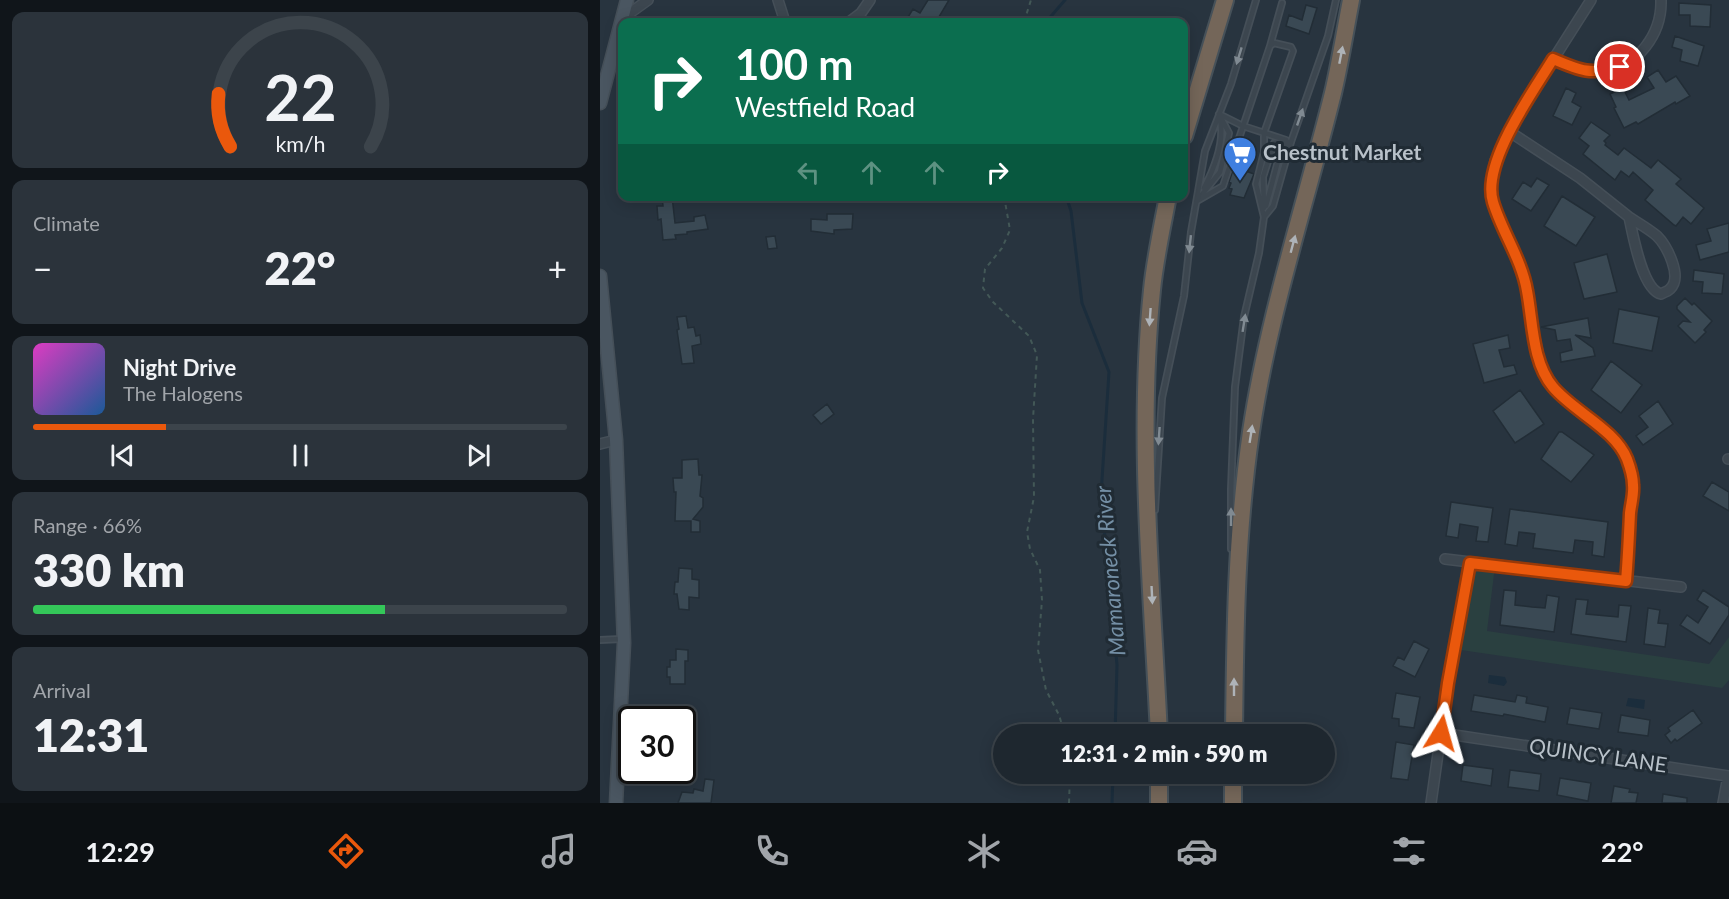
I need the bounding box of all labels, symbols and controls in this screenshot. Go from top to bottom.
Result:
text: 100 m [735,39,853,89]
pin [1594,41,1645,92]
icon: right [636,42,714,120]
one-way arrow [1337,45,1346,64]
one-way arrow [1234,47,1243,65]
icon: arrive [1603,50,1636,83]
text: 22 [264,59,336,134]
text: Westfield Road [735,90,915,123]
one-way arrow [1296,108,1305,126]
text: km/h [275,131,325,157]
supermarket icon: Chestnut Market [1222,135,1258,182]
place label: Chestnut Market [1263,139,1421,164]
icon: left [792,156,825,189]
icon: ahead [855,156,888,189]
icon: ahead [918,156,951,189]
icon: right [981,156,1014,189]
text: Climate [33,211,100,235]
one-way arrow [1185,235,1195,254]
one-way arrow [1289,235,1299,253]
text: 22° [265,241,335,295]
text: − [33,248,52,288]
text: + [548,248,567,288]
one-way arrow [1146,307,1155,326]
one-way arrow [1239,313,1248,332]
text: Night Drive [123,354,236,381]
text: The Halogens [123,381,243,405]
one-way arrow [1247,425,1256,444]
one-way arrow [1154,427,1163,446]
icon: previous [106,439,139,472]
icon: pause [284,439,317,472]
icon: next [462,439,495,472]
water label: Mamaroneck River [1089,484,1130,657]
one-way arrow [1226,508,1236,527]
text: Range · 66% [33,513,142,537]
text: 330 km [33,543,185,597]
one-way arrow [1148,586,1157,605]
one-way arrow [1229,677,1239,696]
text: Arrival [33,678,91,702]
position arrow [1409,701,1473,765]
speed limit sign: 30 [618,706,696,784]
text: 12:31 [33,708,149,762]
street label: QUINCY LANE [1528,732,1669,777]
text: 12:31 · 2 min · 590 m [1061,740,1267,767]
icon: directions [325,830,367,872]
icon: music [538,830,580,872]
icon: phone [751,830,793,872]
icon: climate [963,830,1005,872]
icon: car [1176,830,1218,872]
icon: filters [1388,830,1430,872]
text: 12:29 [85,835,155,868]
text: 22° [1601,835,1644,868]

